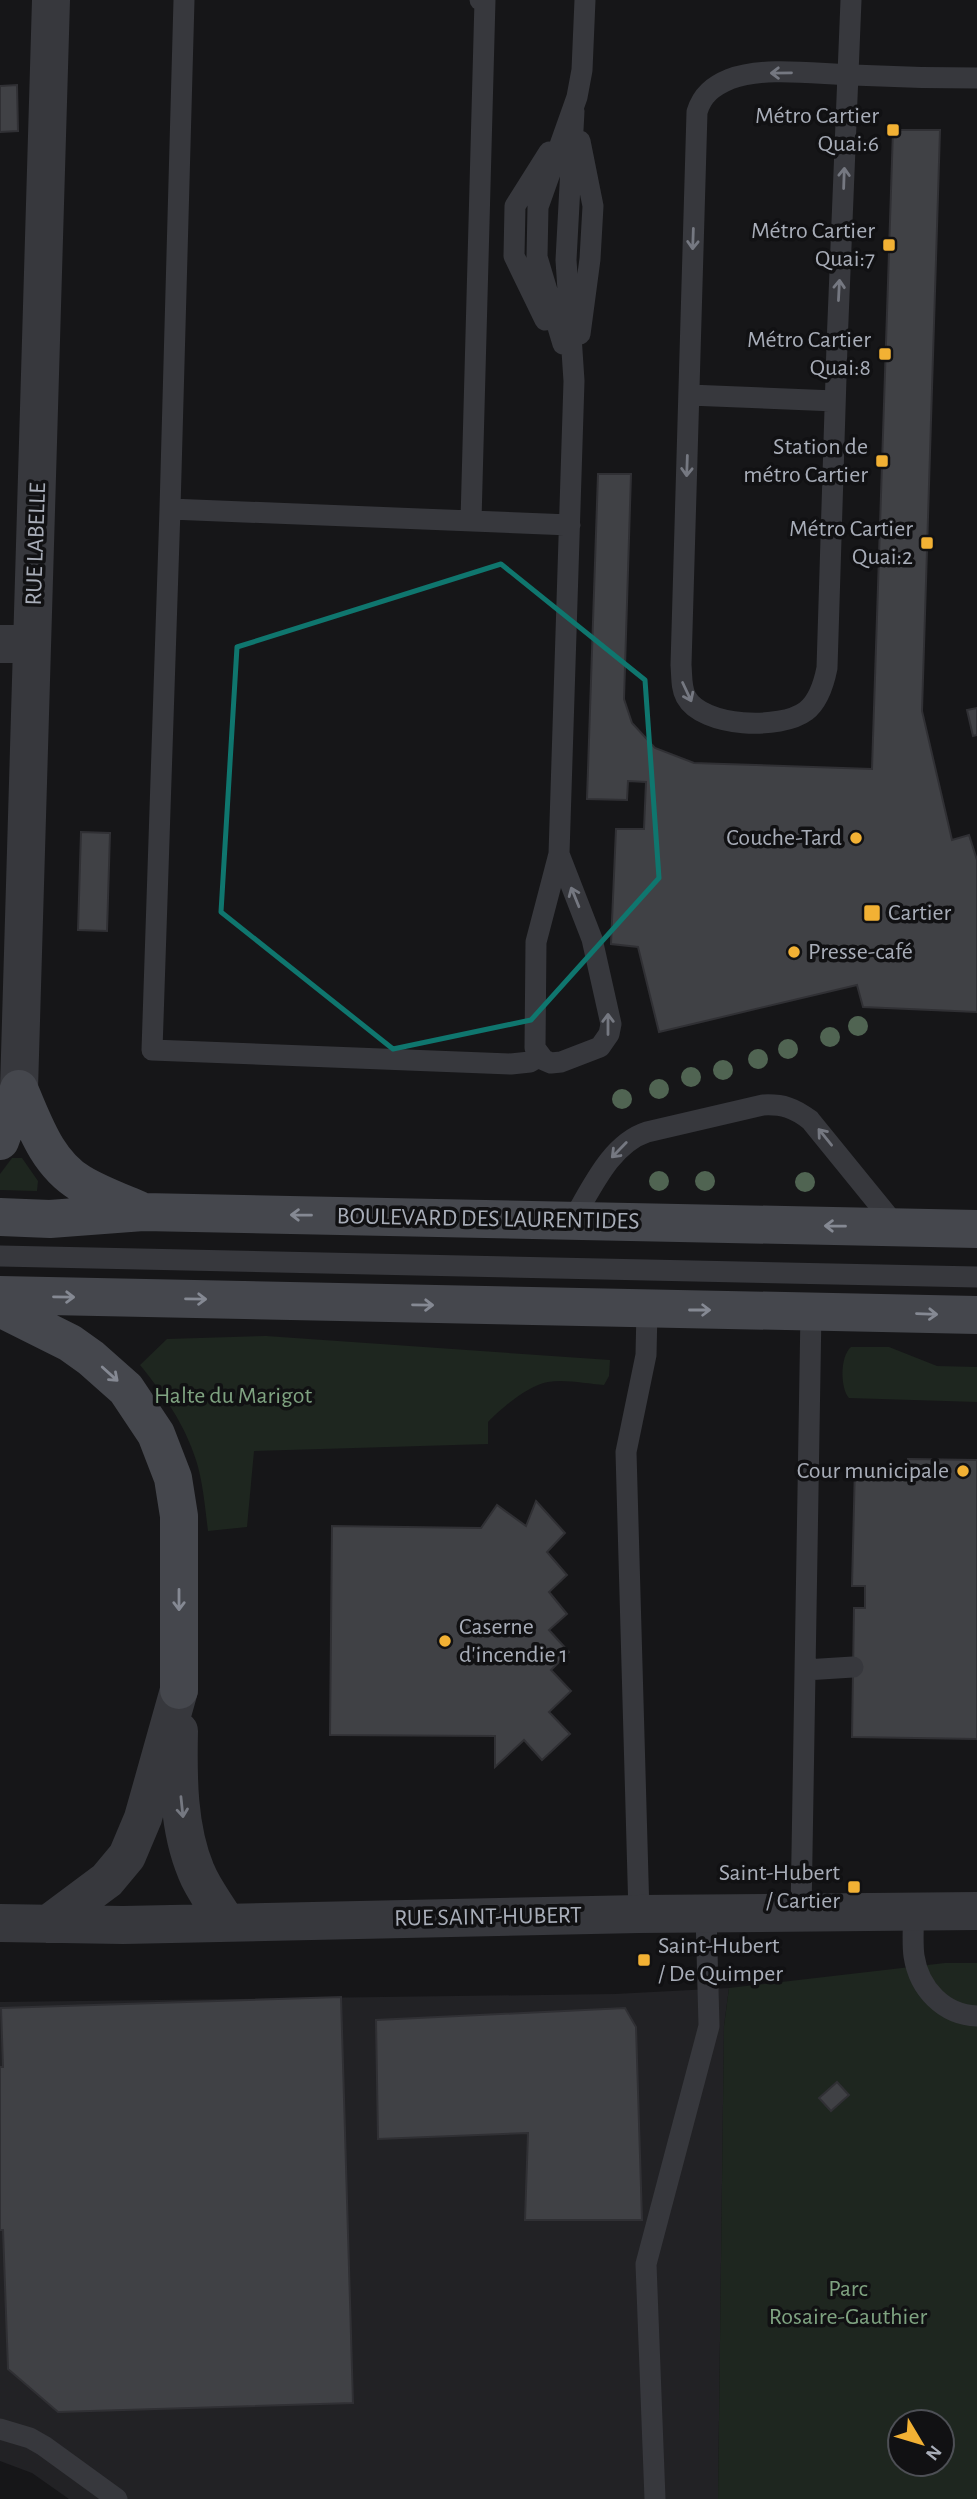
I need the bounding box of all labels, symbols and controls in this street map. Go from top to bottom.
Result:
one-way arrow [769,66,792,80]
place label: Métro Cartier Quai:6 [755,104,879,156]
marker: Métro Cartier Quai:6 [885,122,901,138]
one-way arrow [838,167,851,190]
place label: Métro Cartier Quai:7 [751,219,875,271]
one-way arrow [686,227,700,250]
marker: Métro Cartier Quai:7 [881,237,897,253]
one-way arrow [833,278,846,301]
place label: Métro Cartier Quai:8 [747,328,871,380]
marker: Métro Cartier Quai:8 [877,346,893,362]
place label: Station de métro Cartier [743,435,868,487]
marker: Station de métro Cartier [874,453,890,469]
one-way arrow [680,455,693,478]
street label: RUE LABELLE [22,482,50,606]
place label: Métro Cartier Quai:2 [789,517,913,569]
marker: Métro Cartier Quai:2 [919,535,935,551]
one-way arrow [681,682,694,703]
place label: Couche-Tard [726,826,842,850]
marker: Couche-Tard [848,830,864,846]
one-way arrow [568,886,581,908]
place label: Cartier [888,901,952,925]
marker: Cartier [862,903,882,923]
place label: Presse-café [808,940,913,964]
marker: Presse-café [786,944,802,960]
one-way arrow [601,1013,615,1036]
one-way arrow [817,1129,832,1147]
one-way arrow [610,1141,627,1158]
street label: BOULEVARD DES LAURENTIDES [336,1204,640,1234]
one-way arrow [290,1208,313,1222]
one-way arrow [824,1219,847,1233]
one-way arrow [52,1290,75,1303]
one-way arrow [184,1293,207,1306]
one-way arrow [412,1298,435,1311]
one-way arrow [688,1303,711,1317]
one-way arrow [916,1307,939,1321]
one-way arrow [101,1366,119,1382]
park label: Halte du Marigot [154,1384,312,1408]
place label: Cour municipale [797,1459,949,1483]
marker: Cour municipale [955,1463,971,1479]
one-way arrow [172,1588,186,1611]
place label: Caserne d'incendie 1 [459,1615,568,1667]
marker: Caserne d'incendie 1 [437,1633,453,1649]
one-way arrow [176,1795,189,1818]
place label: Saint-Hubert / Cartier [719,1861,840,1913]
marker: Saint-Hubert / Cartier [846,1879,862,1895]
street label: RUE SAINT-HUBERT [394,1903,582,1931]
place label: Saint-Hubert / De Quimper [658,1934,783,1986]
marker: Saint-Hubert / De Quimper [636,1952,652,1968]
park label: Parc Rosaire-Gauthier [769,2277,927,2329]
north arrow [886,2408,956,2478]
text: N [922,2441,945,2464]

